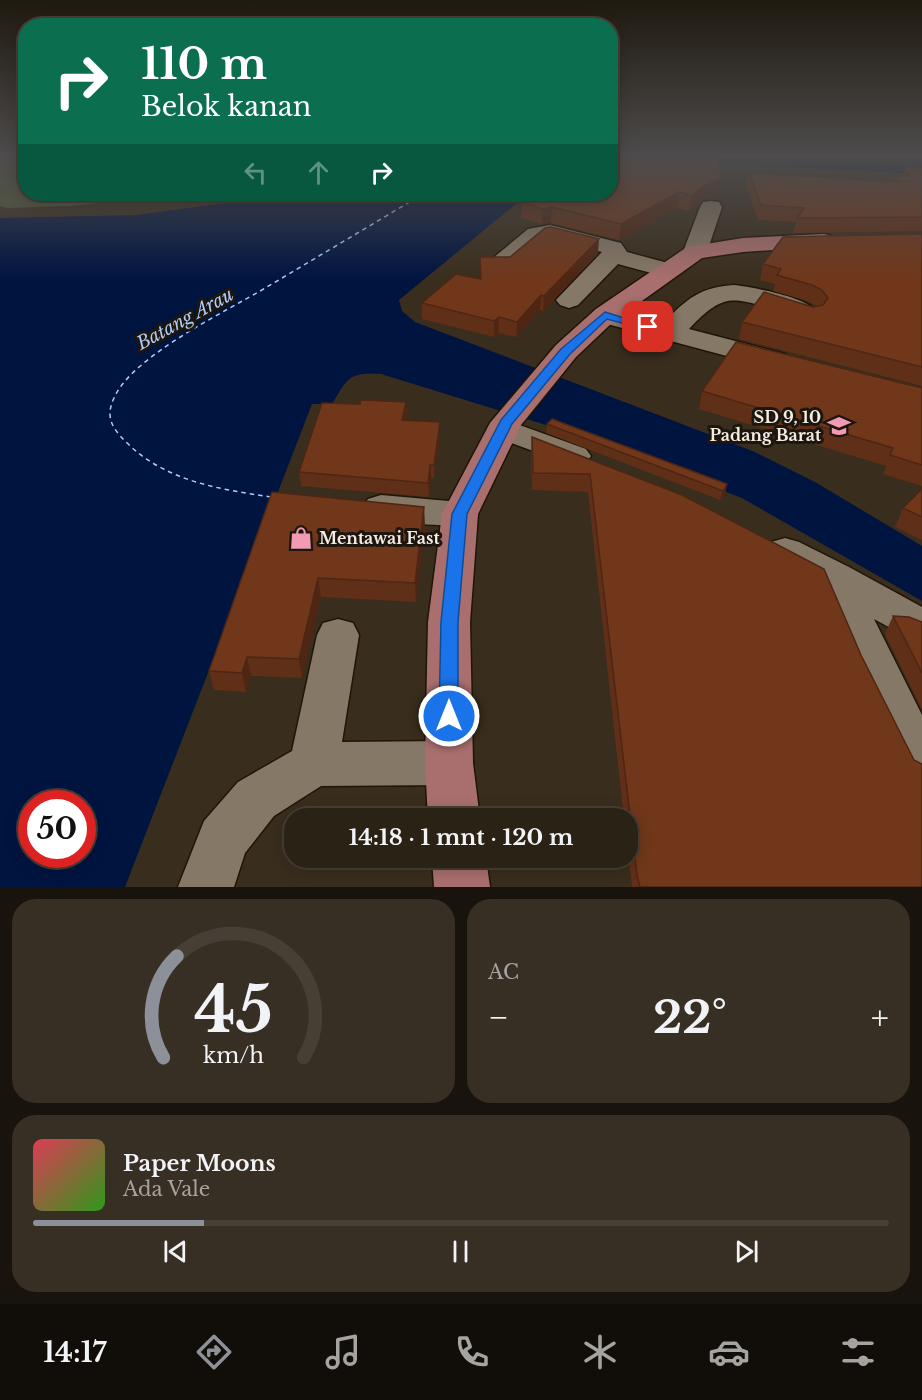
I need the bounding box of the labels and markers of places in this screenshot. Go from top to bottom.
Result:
pin [622,301,673,352]
place label: SD 9, 10 Padang Barat [710,407,822,445]
school or university icon: SD 9, 10 Padang Barat [826,413,852,439]
shop icon: Mentawai Fast [288,525,314,551]
place label: Mentawai Fast [319,528,440,548]

